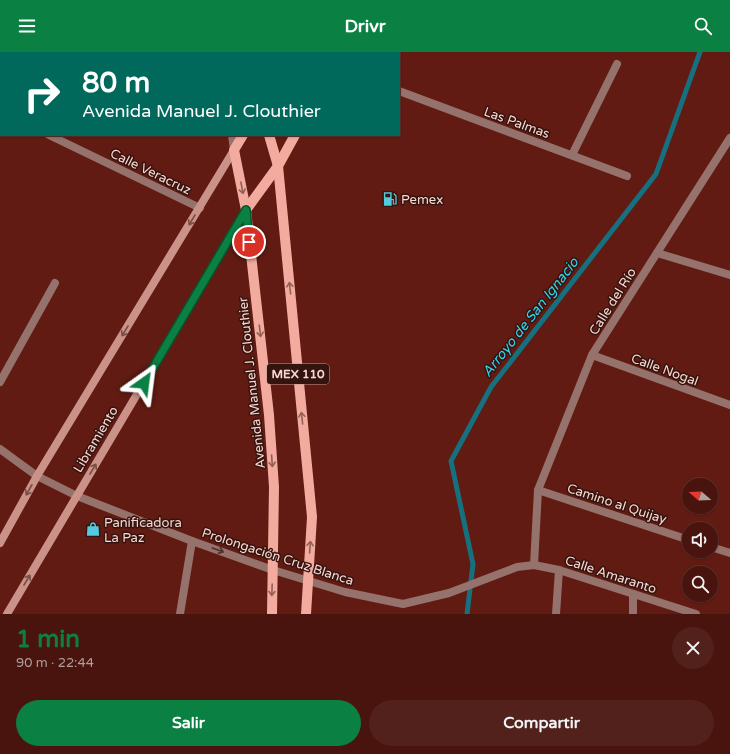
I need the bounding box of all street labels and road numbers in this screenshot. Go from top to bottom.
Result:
street label: Las Palmas [482,104,552,142]
street label: Calle Veracruz [108,145,194,198]
street label: Calle del Río [586,265,640,338]
street label: Avenida Manuel J. Clouthier [235,296,269,469]
street label: Calle Nogal [629,350,701,390]
road number: MEX 110 [267,364,329,384]
street label: Libramiento [70,403,122,475]
street label: Camino al Quijay [565,480,668,528]
street label: Prolongación Cruz Blanca [200,525,356,589]
street label: Calle Amaranto [563,553,659,597]

